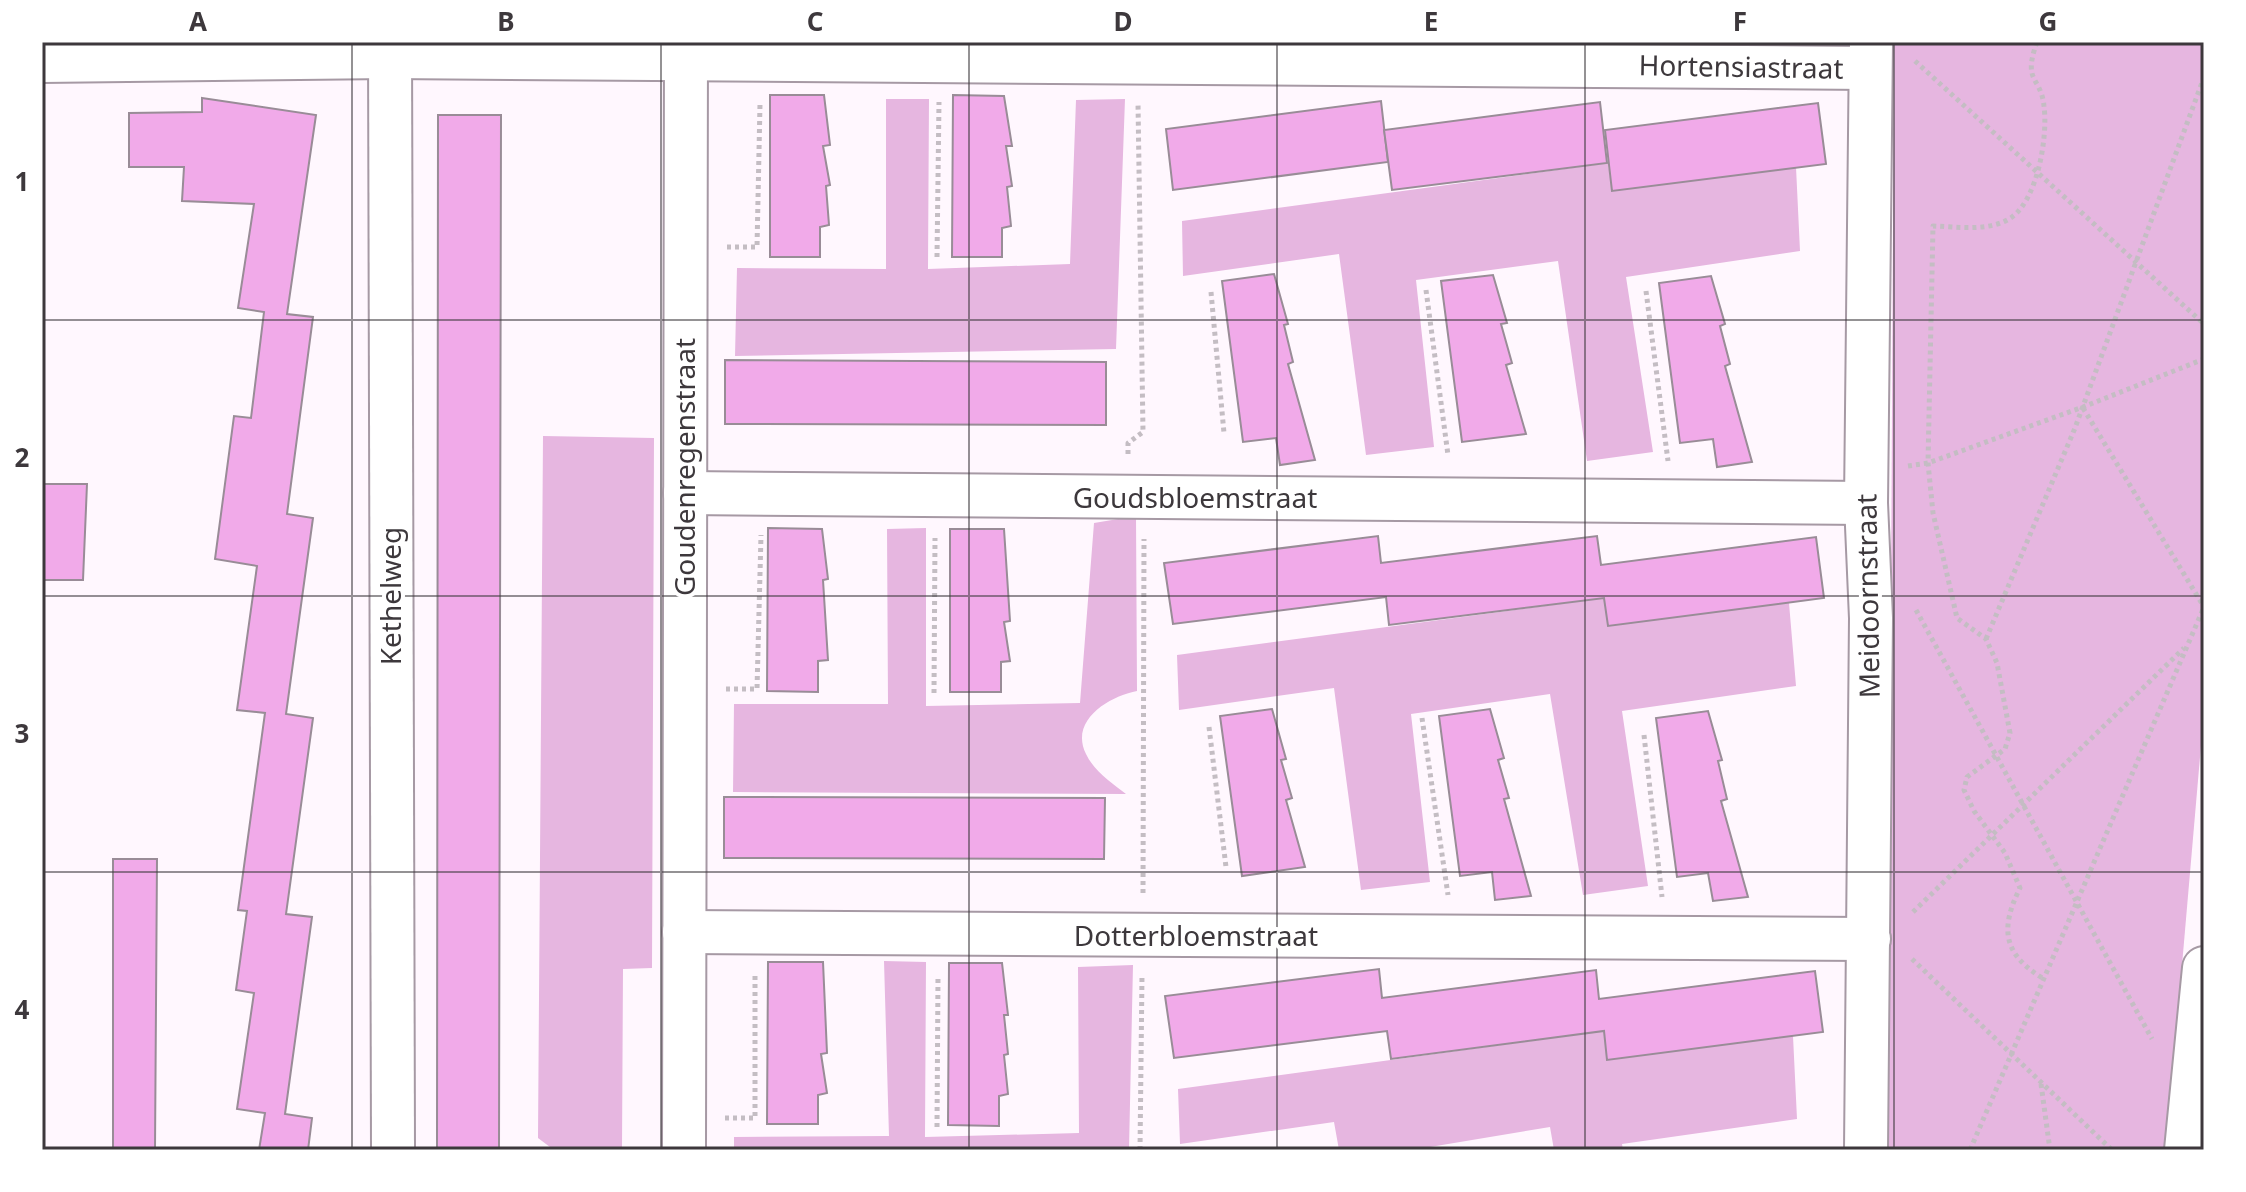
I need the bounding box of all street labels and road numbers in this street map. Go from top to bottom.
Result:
street label: Hortensiastraat [1638,45,1844,87]
street label: Goudenregenstraat [665,338,703,596]
street label: Goudsbloemstraat [1073,478,1317,516]
street label: Meidoornstraat [1846,493,1888,699]
street label: Kethelweg [371,527,409,665]
street label: Dotterbloemstraat [1074,916,1318,954]

